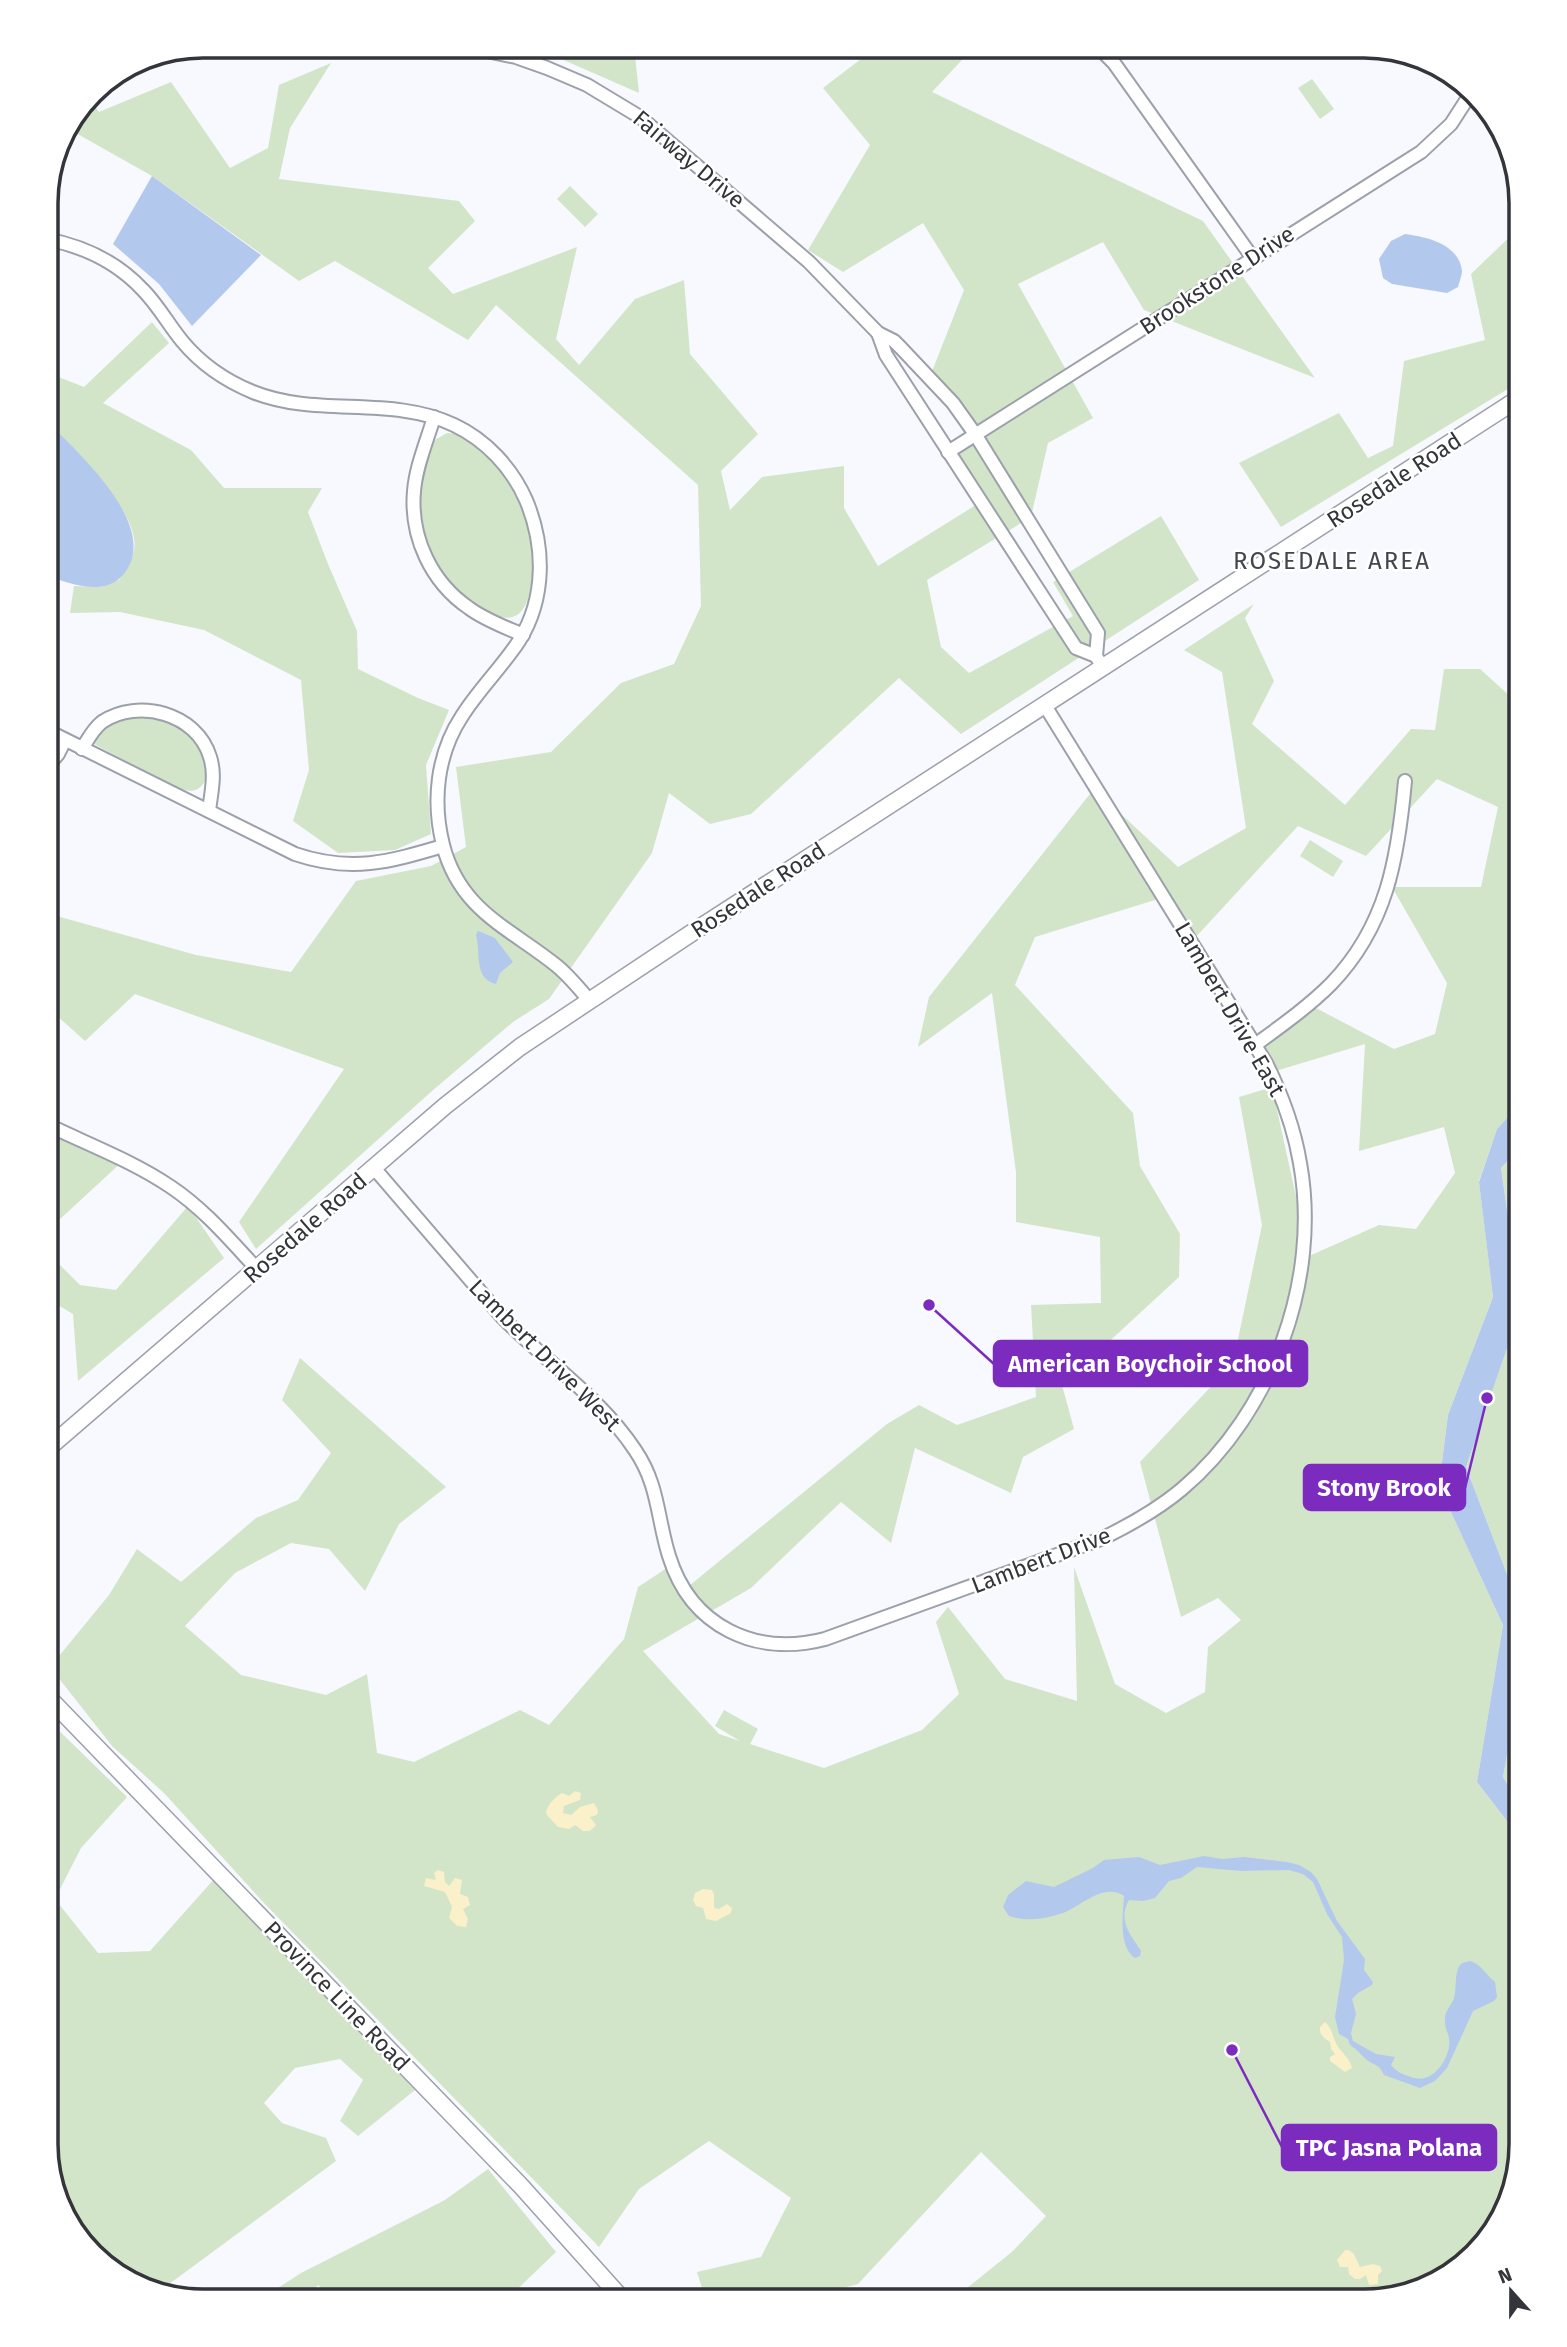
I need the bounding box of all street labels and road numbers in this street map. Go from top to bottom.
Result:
street label: Fairway Drive [627,104,751,214]
street label: Brookstone Drive [1134,220,1300,340]
street label: Rosedale Road [1322,426,1466,534]
street label: Rosedale Road [686,836,830,944]
street label: Lambert Drive East [1169,917,1292,1102]
street label: Rosedale Road [237,1167,373,1289]
street label: Lambert Drive West [463,1273,627,1437]
street label: Lambert Drive [967,1521,1115,1599]
street label: Province Line Road [258,1915,416,2077]

